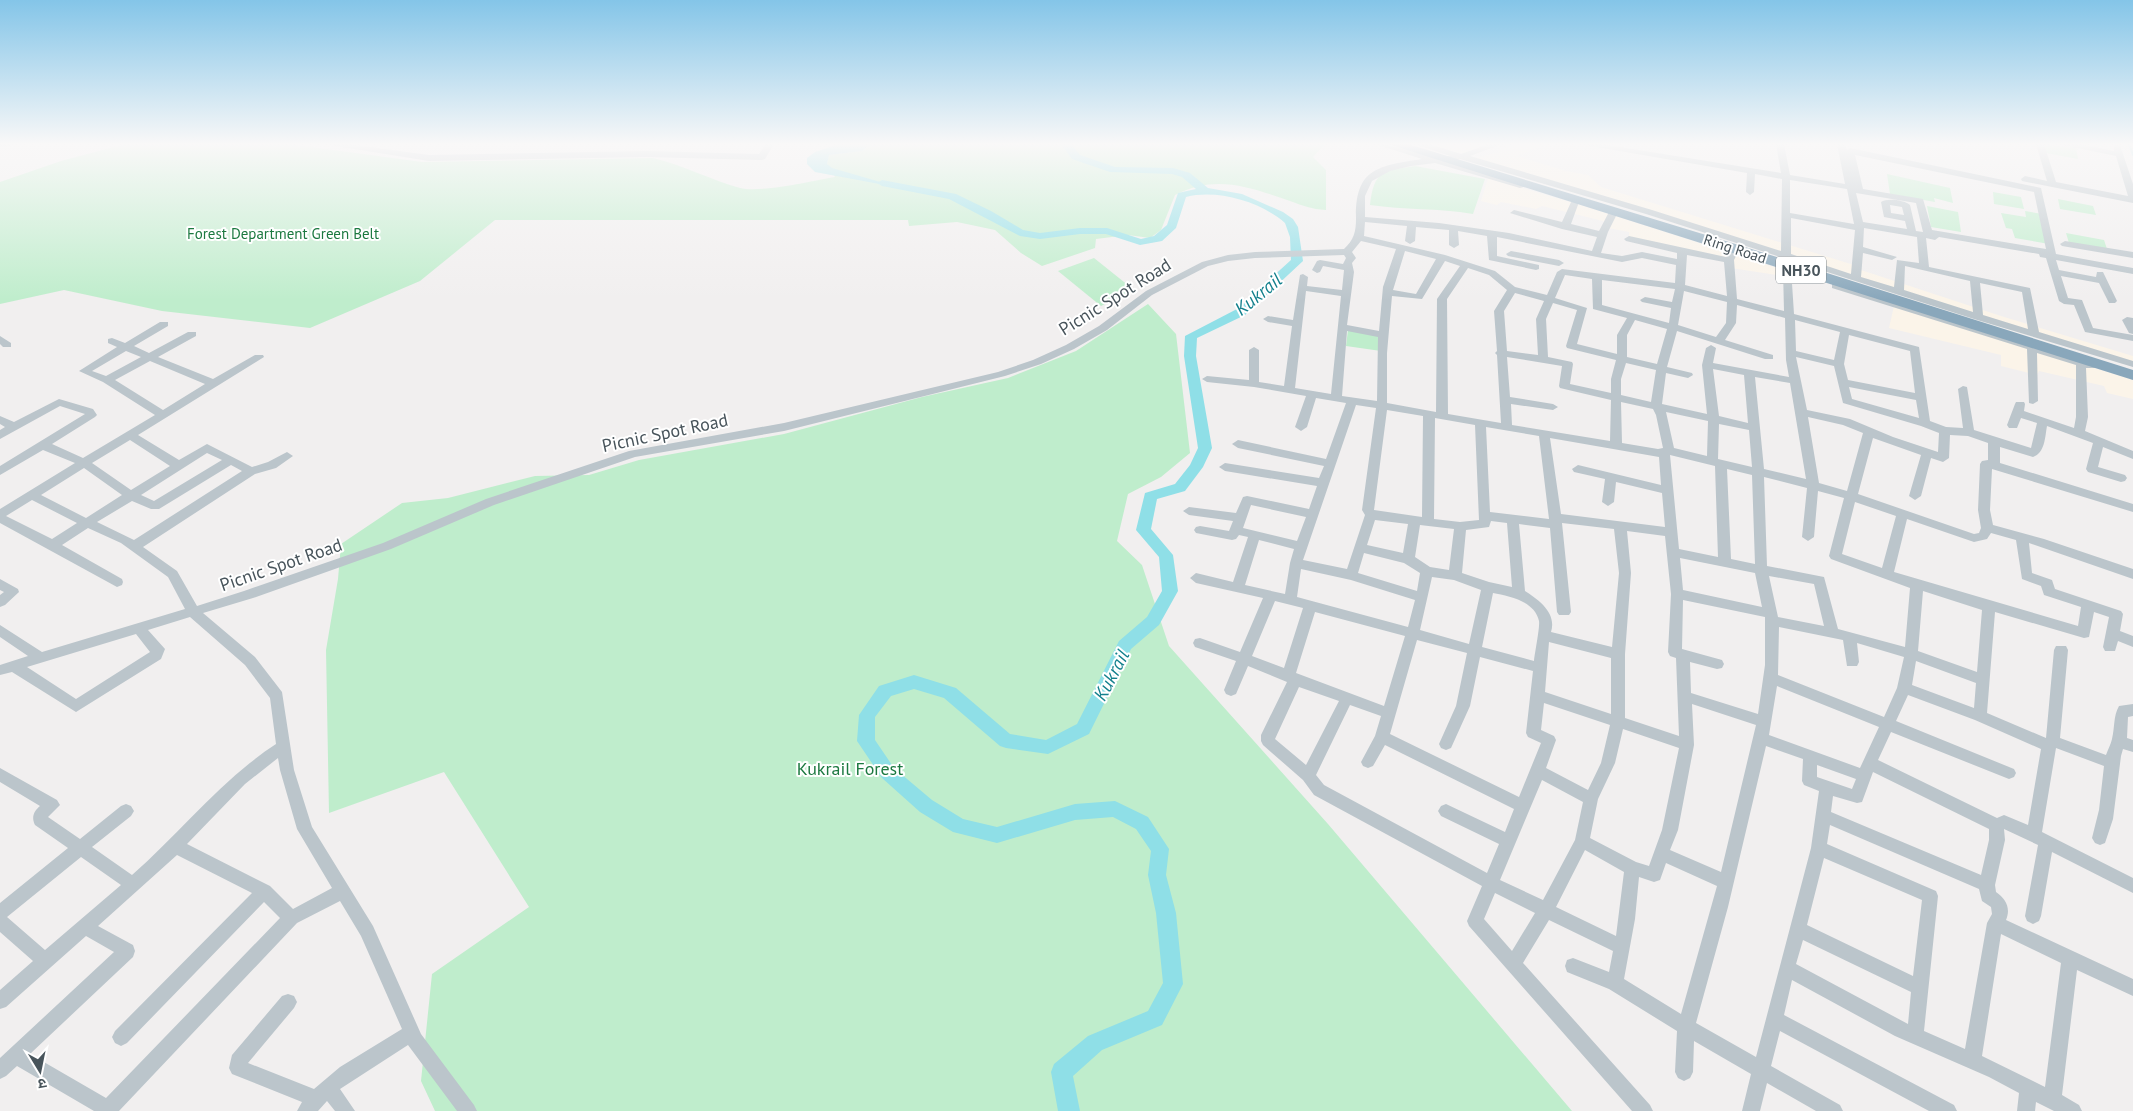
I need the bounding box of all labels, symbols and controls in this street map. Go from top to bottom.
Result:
park label: Forest Department Green Belt [187,224,379,243]
street label: Ring Road [1701,229,1769,268]
street label: Picnic Spot Road [1054,253,1175,340]
road number: NH30 [1776,256,1826,284]
water label: Kukrail [1229,268,1287,320]
street label: Picnic Spot Road [600,408,730,457]
street label: Picnic Spot Road [217,533,345,596]
water label: Kukrail [1088,645,1134,705]
park label: Kukrail Forest [797,757,903,780]
north arrow [15,1046,65,1096]
text: उ [36,1074,48,1094]

